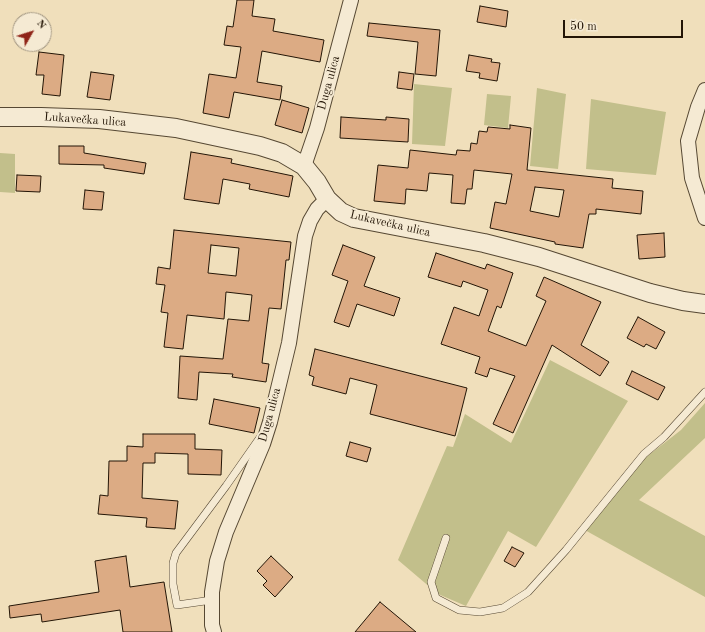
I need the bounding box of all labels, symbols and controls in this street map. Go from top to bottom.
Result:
north arrow [12,12,52,52]
scale bar [565,12,685,38]
text: N [34,18,48,31]
text: 50 m [570,21,597,33]
street label: Duga ulica [315,54,343,112]
street label: Lukavečka ulica [43,110,127,130]
street label: Lukavečka ulica [348,208,432,240]
street label: Duga ulica [256,386,284,444]

